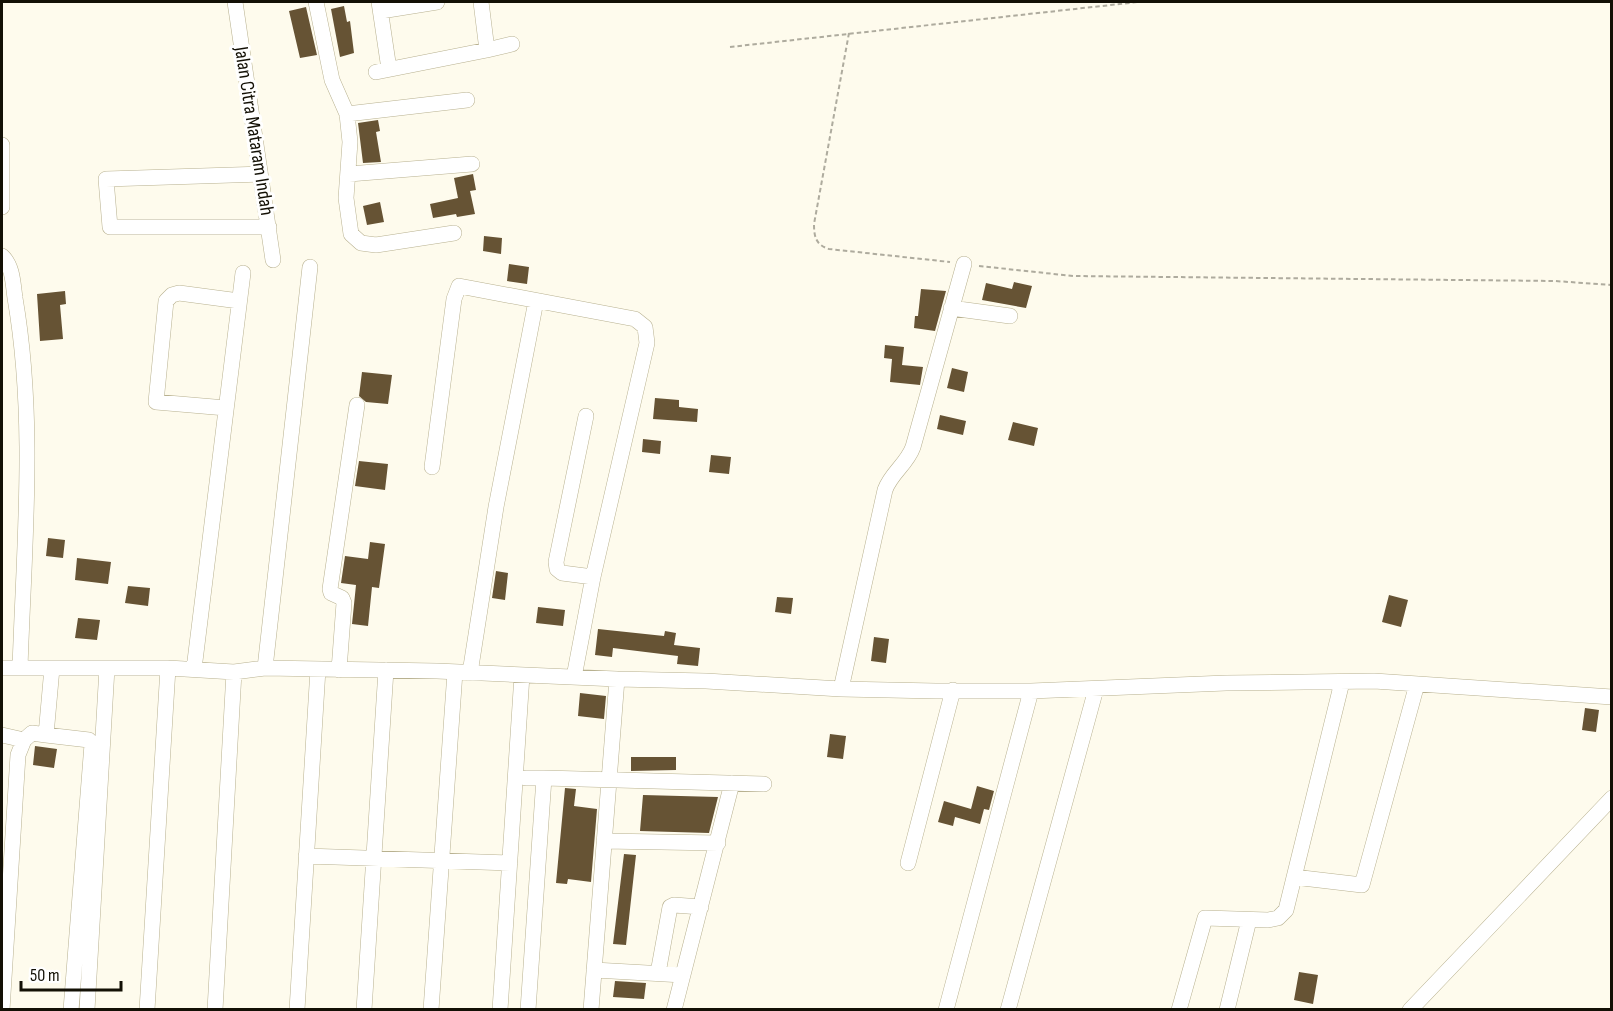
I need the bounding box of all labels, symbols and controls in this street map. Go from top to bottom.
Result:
street label: Jalan Citra Mataram Indah [229,44,279,217]
scale bar [21,954,122,992]
text: 50 m [30,965,60,986]

